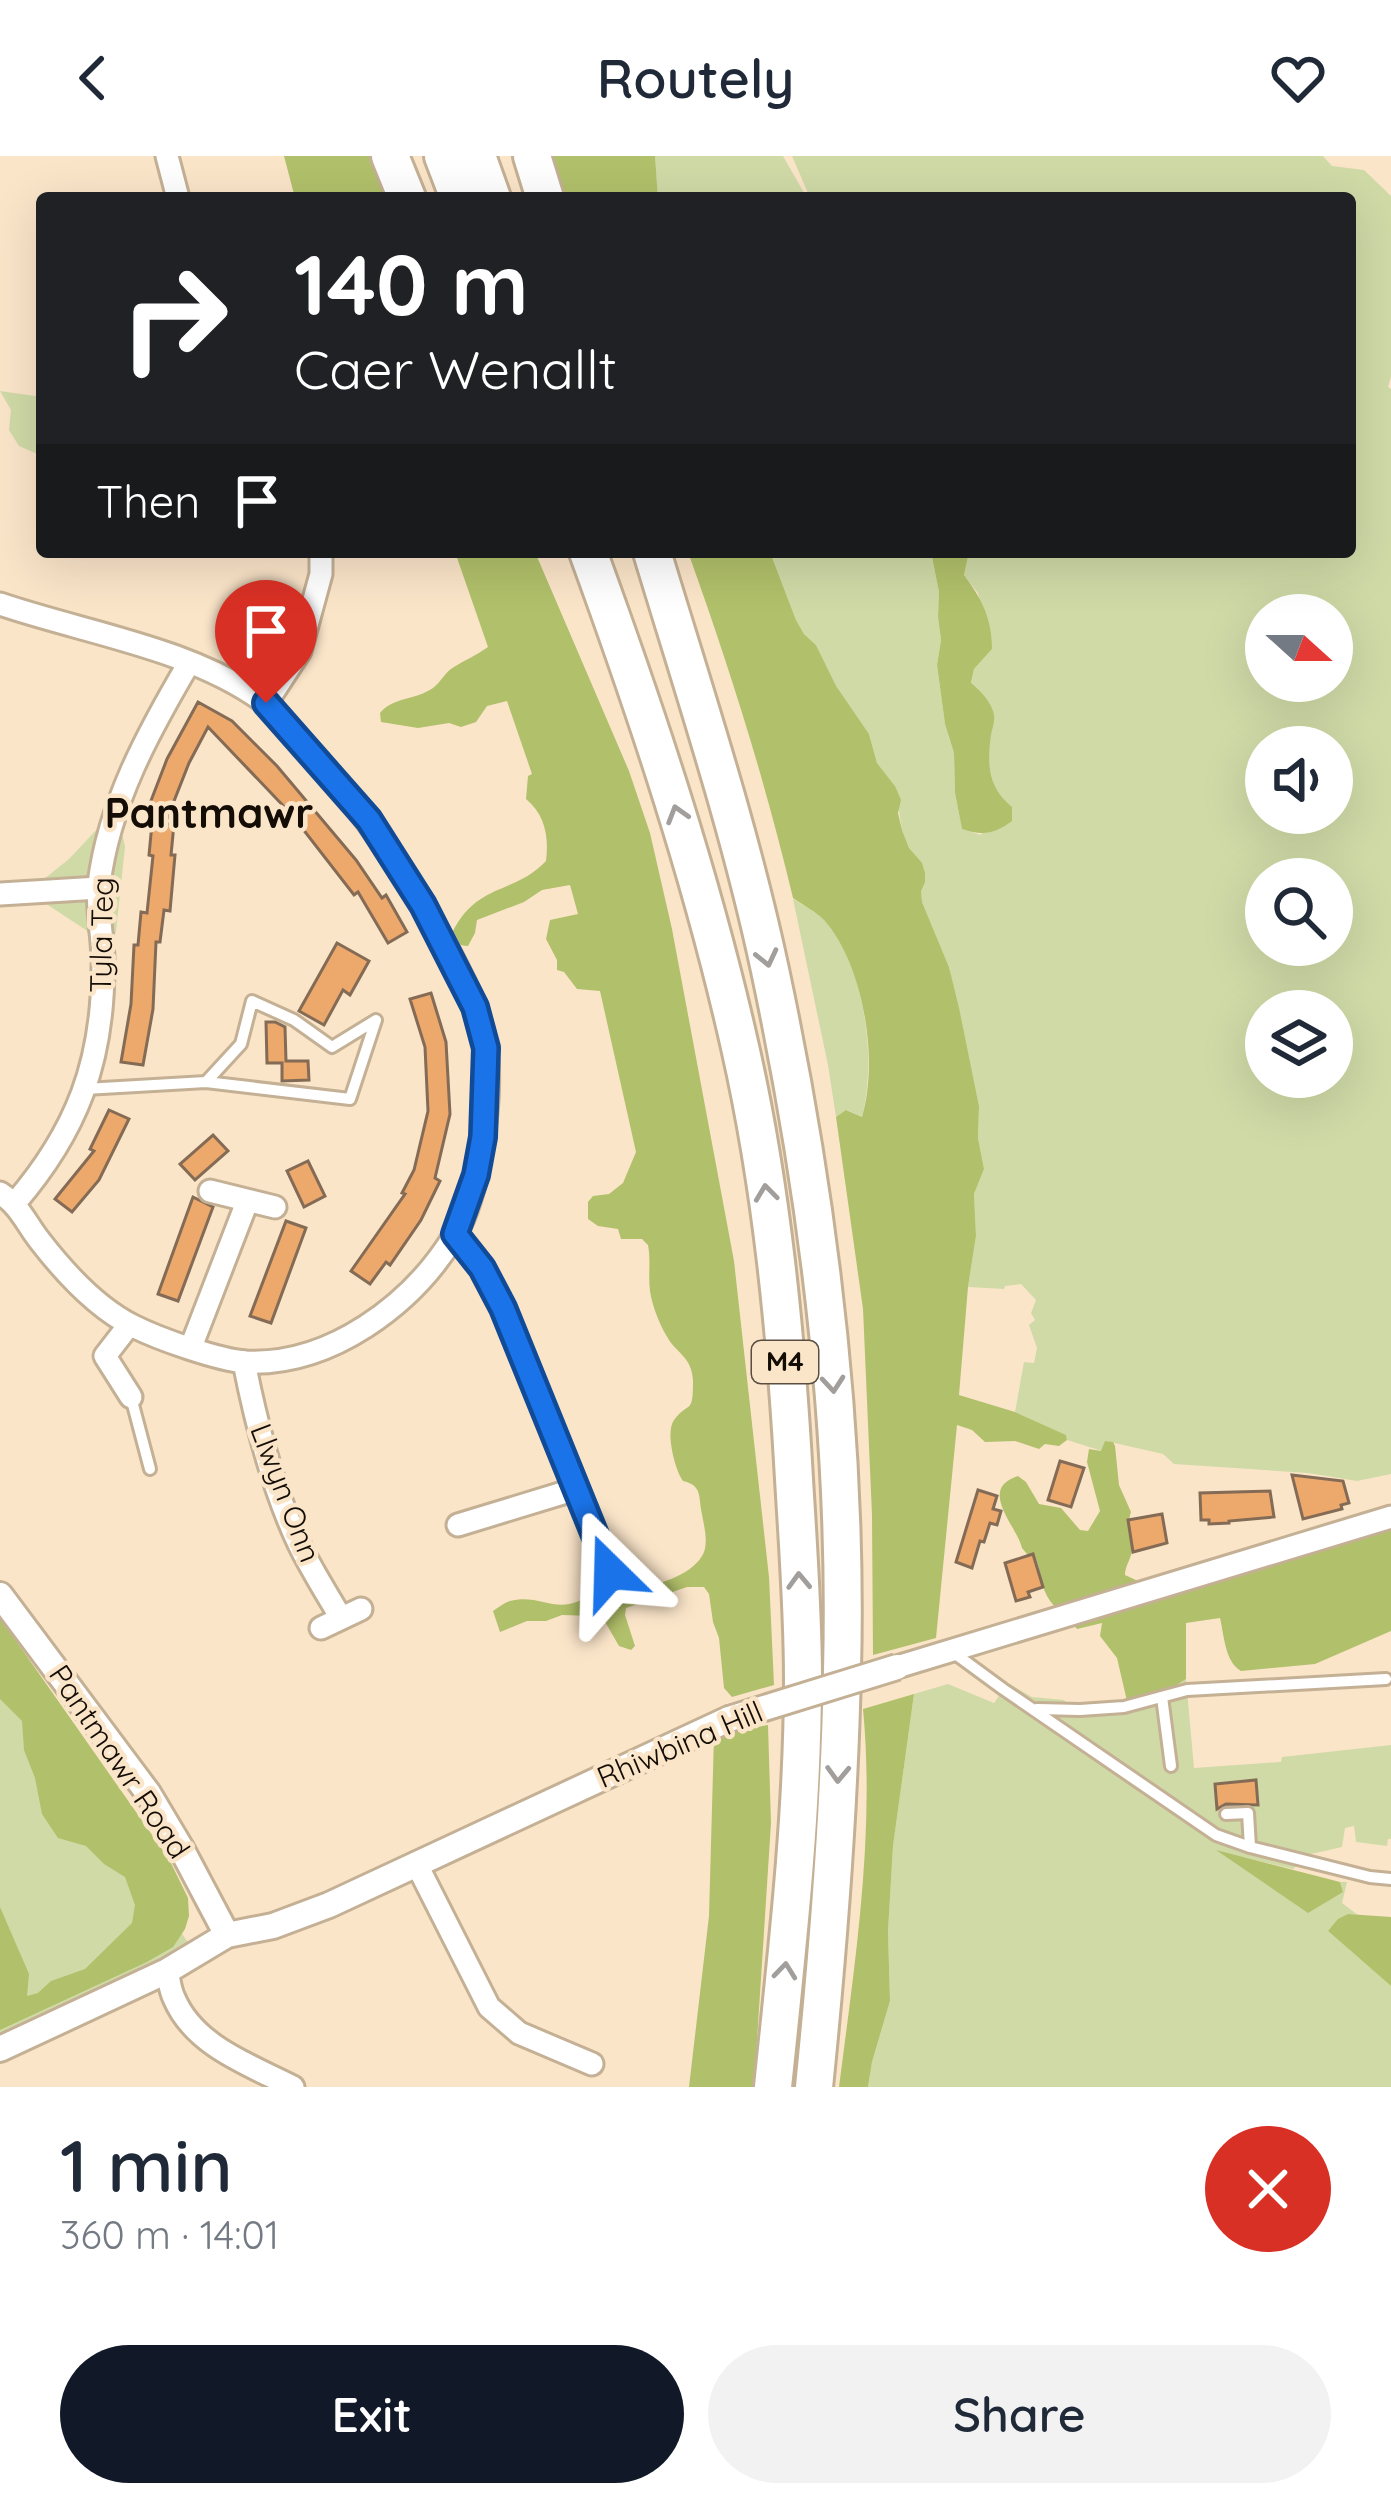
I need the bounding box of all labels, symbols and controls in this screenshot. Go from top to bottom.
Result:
text: Routely [597,44,794,112]
icon: back [60,45,126,111]
icon: heart [1265,45,1331,111]
text: 140 m [294,231,529,336]
icon: right [96,240,252,396]
text: Caer Wenallt [294,335,617,403]
icon: arrive [224,468,290,534]
text: Then [96,473,200,529]
pin [215,580,317,703]
north arrow [1245,594,1353,702]
map controls [1245,594,1353,1098]
icon: arrive [233,598,299,664]
button: sound [1245,726,1353,834]
district label: Pantmawr [104,786,314,839]
one-way arrow [667,804,692,825]
button: search [1245,858,1353,966]
street label: Tyla Teg [81,877,121,993]
one-way arrow [754,947,779,967]
button: layers [1245,990,1353,1098]
one-way arrow [754,1183,780,1203]
road number: M4 [752,1341,818,1383]
one-way arrow [819,1375,845,1394]
street label: Llwyn Onn [242,1418,330,1567]
position arrow [547,1509,673,1635]
one-way arrow [787,1571,813,1590]
street label: Pantmawr Road [41,1657,199,1866]
street label: Rhiwbina Hill [591,1692,768,1796]
one-way arrow [826,1765,852,1784]
one-way arrow [772,1961,797,1980]
text: 1 min [60,2120,233,2210]
button: close [1205,2126,1331,2252]
text: 360 m · 14:01 [60,2210,279,2259]
button: Exit [60,2345,684,2483]
button: Share [708,2345,1331,2483]

